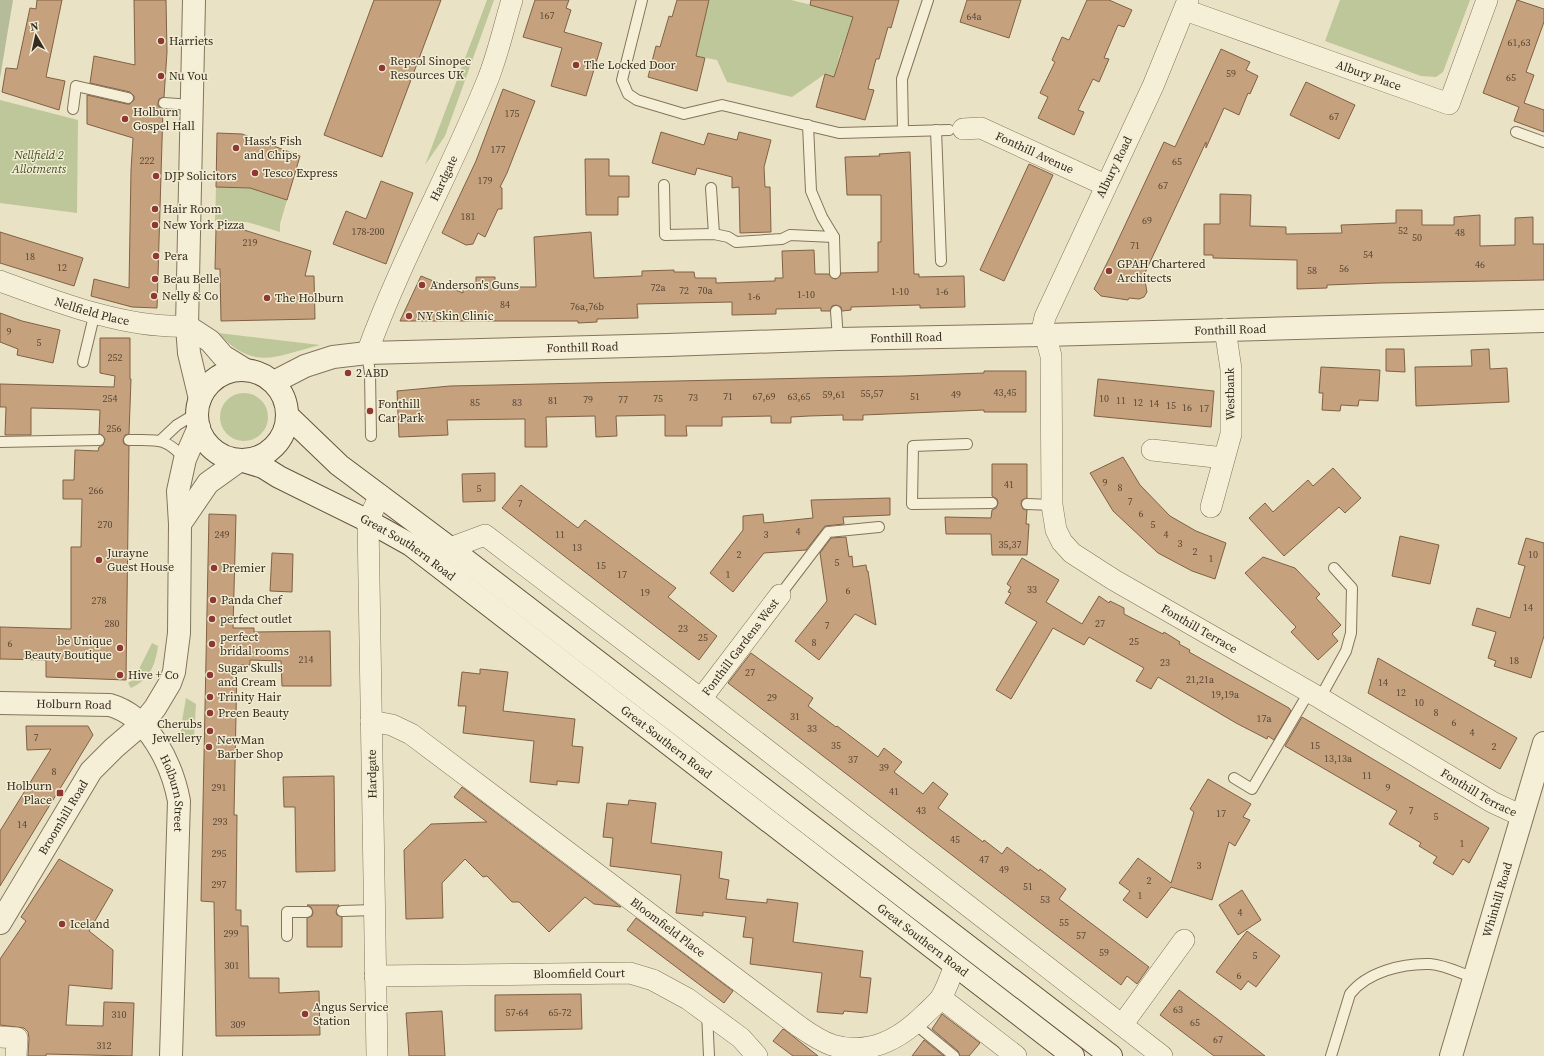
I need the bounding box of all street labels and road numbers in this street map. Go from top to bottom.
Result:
street label: Albury Place [1334,56,1403,94]
street label: Fonthill Avenue [993,128,1076,178]
street label: Albury Road [1092,133,1136,200]
street label: Hardgate [426,153,462,204]
street label: Nellfield Place [52,293,131,329]
street label: Fonthill Road [1194,321,1267,339]
street label: Fonthill Road [870,329,943,346]
street label: Fonthill Road [546,338,619,356]
street label: Westbank [1222,367,1238,421]
street label: Great Southern Road [357,510,459,585]
street label: Fonthill Gardens West [698,595,782,699]
street label: Fonthill Terrace [1158,601,1240,657]
street label: Holburn Road [36,696,112,713]
street label: Great Southern Road [617,702,715,783]
street label: Hardgate [364,749,380,799]
street label: Holburn Street [156,752,187,832]
street label: Fonthill Terrace [1438,765,1520,821]
street label: Broomhill Road [35,777,92,858]
street label: Whinhill Road [1479,860,1516,939]
street label: Bloomfield Place [627,894,709,961]
street label: Great Southern Road [874,900,972,981]
street label: Bloomfield Court [533,965,625,982]

